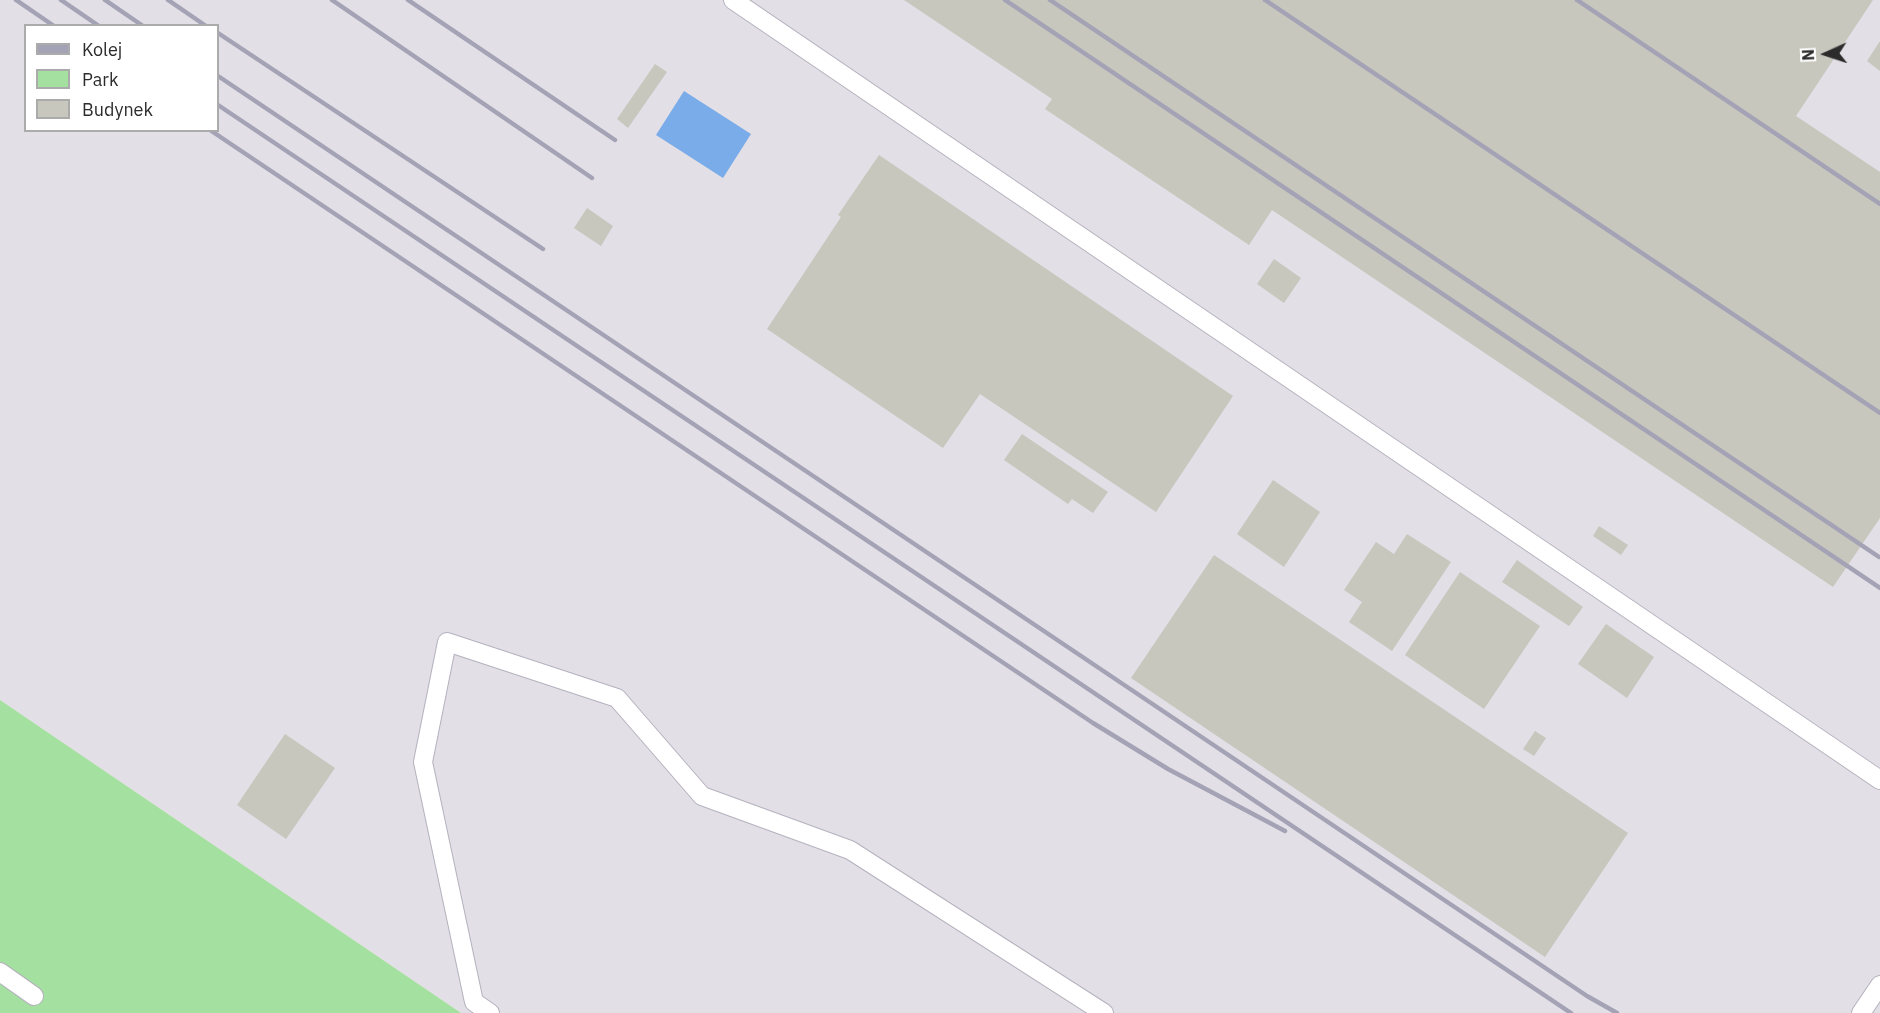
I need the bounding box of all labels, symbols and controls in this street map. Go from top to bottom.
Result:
legend [24,24,219,132]
north arrow [1796,24,1856,84]
text: Kolej [82,38,122,61]
text: N [1798,49,1818,61]
text: Park [82,68,118,91]
text: Budynek [82,98,153,121]

